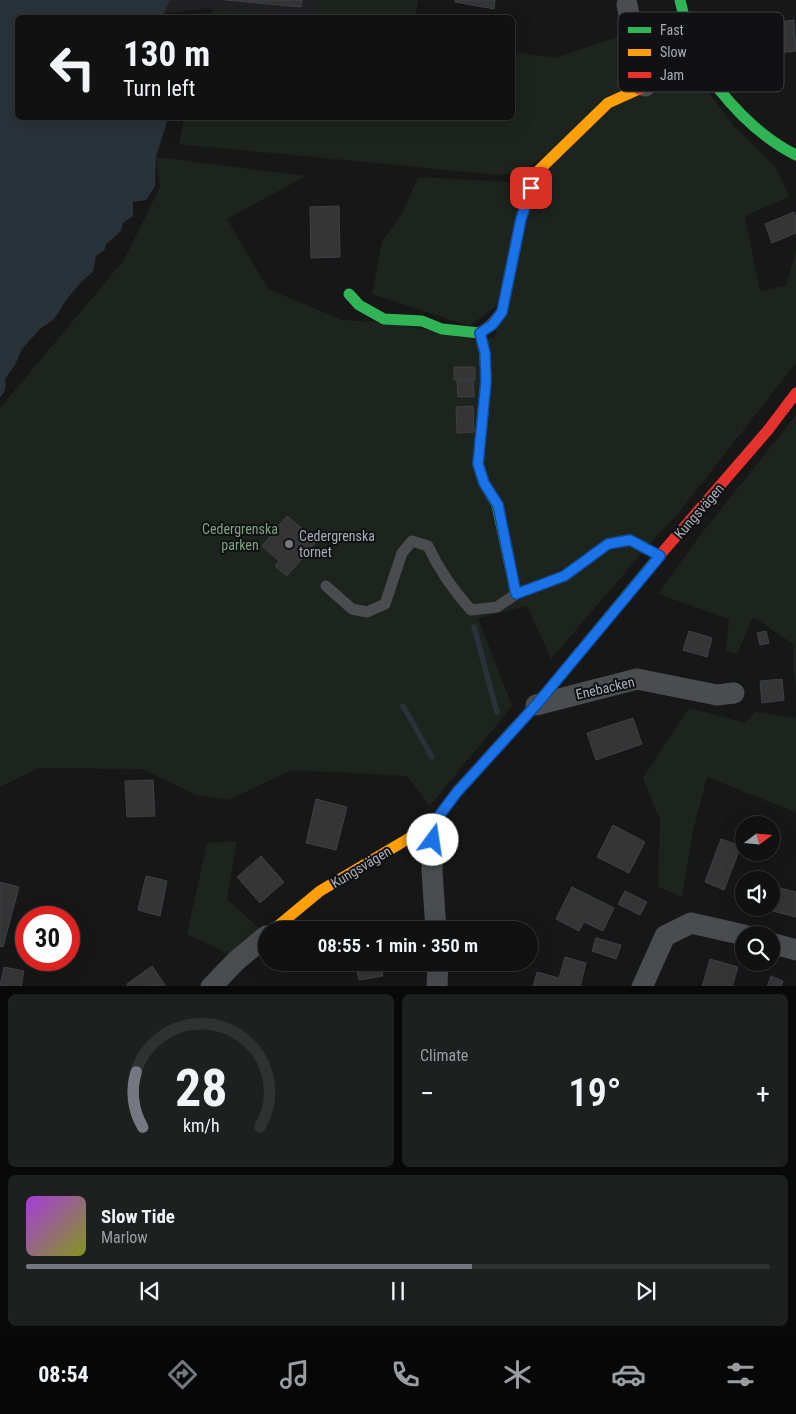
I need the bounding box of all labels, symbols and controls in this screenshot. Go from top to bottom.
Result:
legend [618,12,784,92]
text: Fast [660,22,684,38]
text: 130 m [123,34,210,75]
icon: left [40,35,105,100]
text: Slow [660,44,687,60]
text: Jam [660,67,684,83]
text: Turn left [123,76,195,101]
pin [510,167,552,209]
icon: arrive [517,174,545,202]
street label: Kungsvägen [671,480,727,542]
park label: Cedergrenska parken [202,521,278,553]
place label: Cedergrenska tornet [299,528,375,560]
marker: Cedergrenska tornet [283,538,295,550]
street label: Enebacken [574,673,636,703]
position arrow [406,813,458,865]
north arrow [735,816,780,861]
map controls [735,816,780,971]
street label: Kungsvägen [328,843,394,891]
button: sound [735,871,780,916]
speed limit sign: 30 [15,906,80,971]
button: search [735,926,780,971]
text: 08:55 · 1 min · 350 m [318,934,478,957]
text: Climate [420,1046,468,1065]
text: 28 [175,1058,227,1119]
text: 19° [569,1071,621,1115]
text: − [420,1077,434,1110]
text: + [756,1077,770,1110]
text: km/h [183,1115,219,1136]
text: Slow Tide [101,1205,175,1228]
text: Marlow [101,1228,148,1247]
icon: previous [136,1277,164,1305]
icon: pause [384,1277,412,1305]
icon: next [632,1277,660,1305]
icon: directions [165,1357,200,1392]
icon: music [277,1357,312,1392]
icon: phone [388,1357,423,1392]
icon: climate [500,1357,535,1392]
icon: car [611,1357,646,1392]
icon: filters [723,1357,758,1392]
text: 08:54 [38,1362,89,1387]

